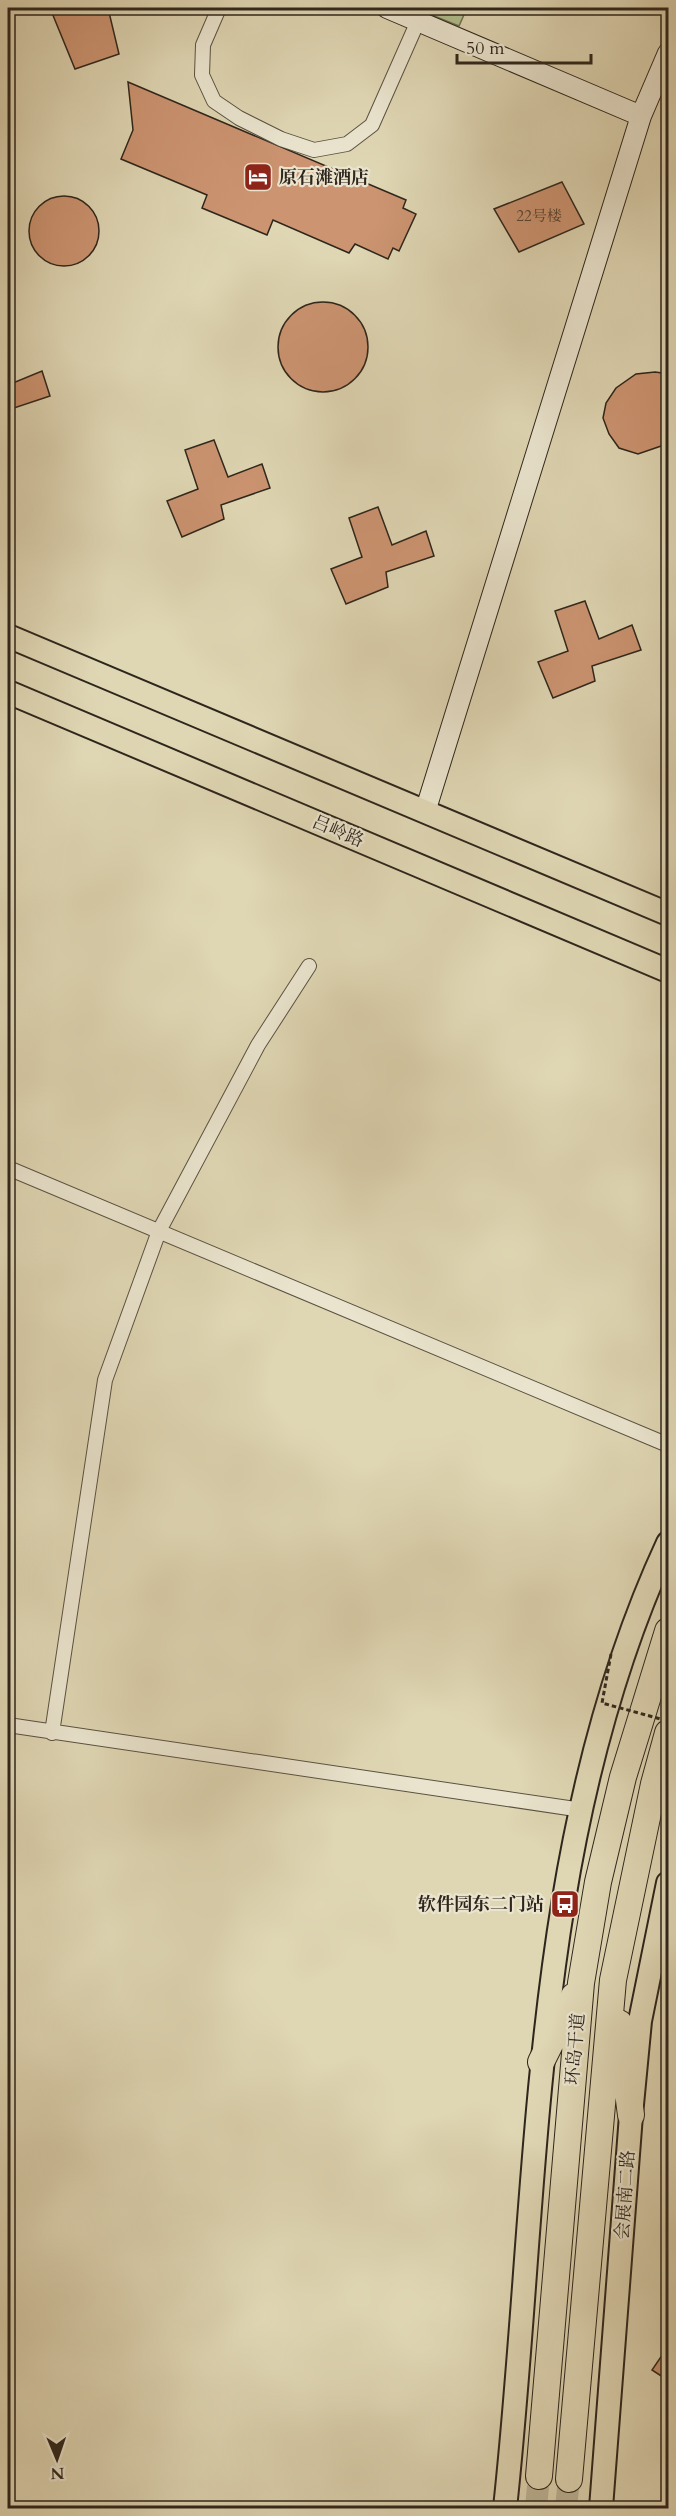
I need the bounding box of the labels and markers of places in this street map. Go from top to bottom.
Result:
hotel icon: 原石滩酒店 [242,161,274,193]
place label: 原石滩酒店 [279,165,369,190]
bus stop icon: 软件园东二门站 [549,1888,581,1920]
place label: 软件园东二门站 [418,1892,544,1917]

